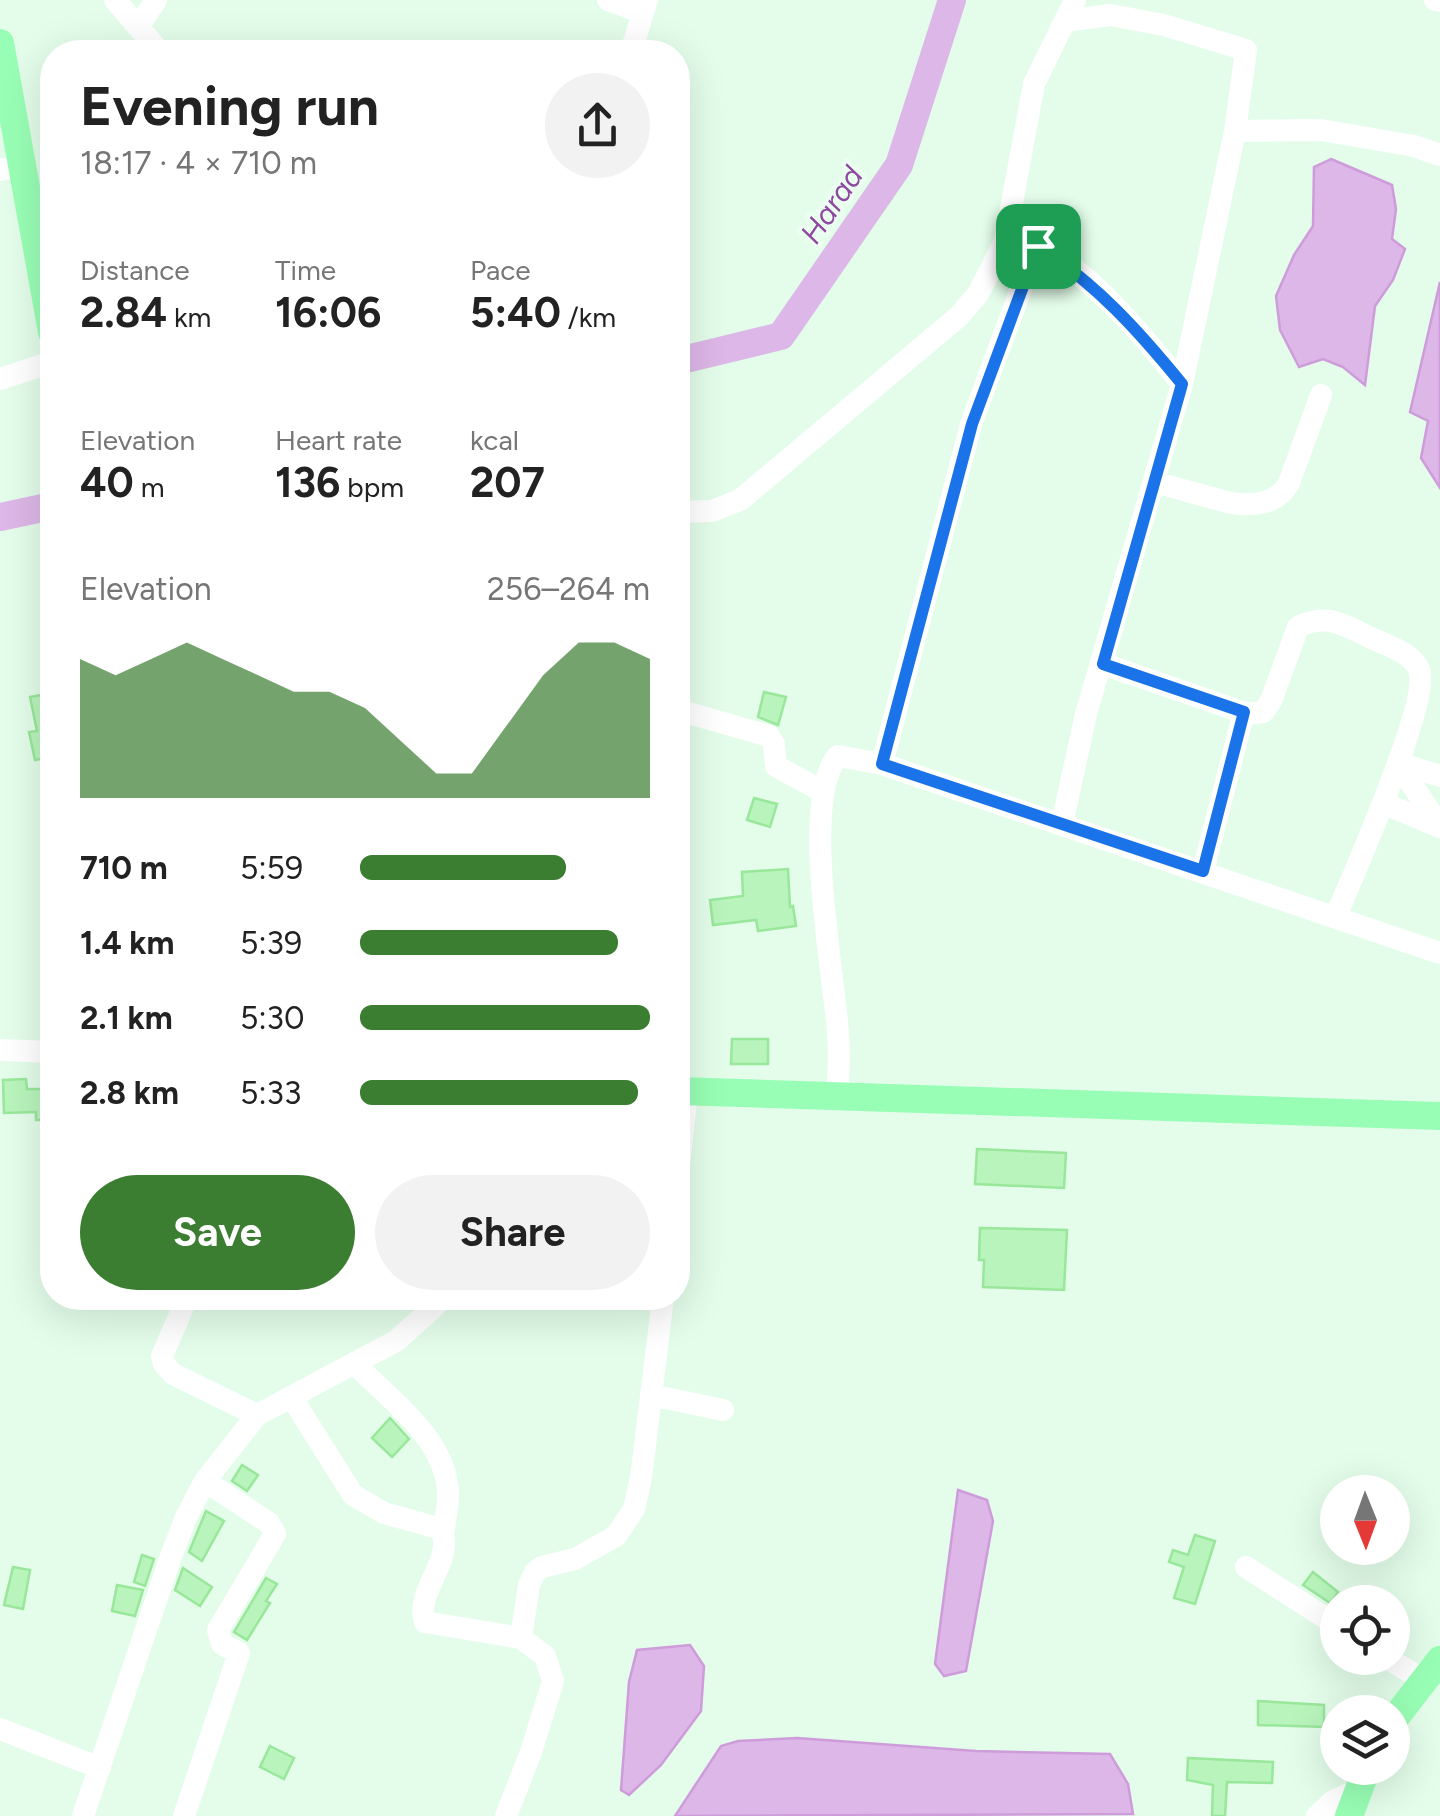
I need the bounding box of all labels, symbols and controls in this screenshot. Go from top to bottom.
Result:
text: Evening run [80,73,379,139]
button: share [545,73,650,178]
text: 18:17 · 4 × 710 m [80,144,317,182]
water label: Harad [792,159,871,251]
pin [996,204,1081,289]
icon: arrive [1011,219,1066,274]
text: Distance [80,253,190,287]
text: Time [275,253,336,287]
text: Pace [470,253,531,287]
text: 2.84 [80,287,167,338]
text: 16:06 [275,287,381,338]
text: 5:40 [470,287,561,338]
text: km [167,300,211,334]
text: /km [561,300,616,334]
text: Elevation [80,423,195,457]
text: Heart rate [275,423,402,457]
text: kcal [470,423,519,457]
text: 40 [80,457,134,508]
text: 136 [275,457,340,508]
text: 207 [470,457,545,508]
text: m [134,470,165,504]
text: bpm [340,470,404,504]
text: Elevation [80,570,212,608]
text: 256–264 m [487,570,650,608]
text: 710 m [80,849,168,887]
text: 5:59 [240,849,303,887]
text: 1.4 km [80,924,174,962]
text: 5:39 [240,924,302,962]
text: 2.1 km [80,999,173,1037]
text: 5:30 [240,999,304,1037]
text: 2.8 km [80,1074,179,1112]
text: 5:33 [240,1074,301,1112]
button: Save [80,1175,355,1290]
button: Share [375,1175,650,1290]
north arrow [1320,1475,1410,1565]
map controls [1320,1475,1410,1785]
button: locate [1320,1585,1410,1675]
button: layers [1320,1695,1410,1785]

